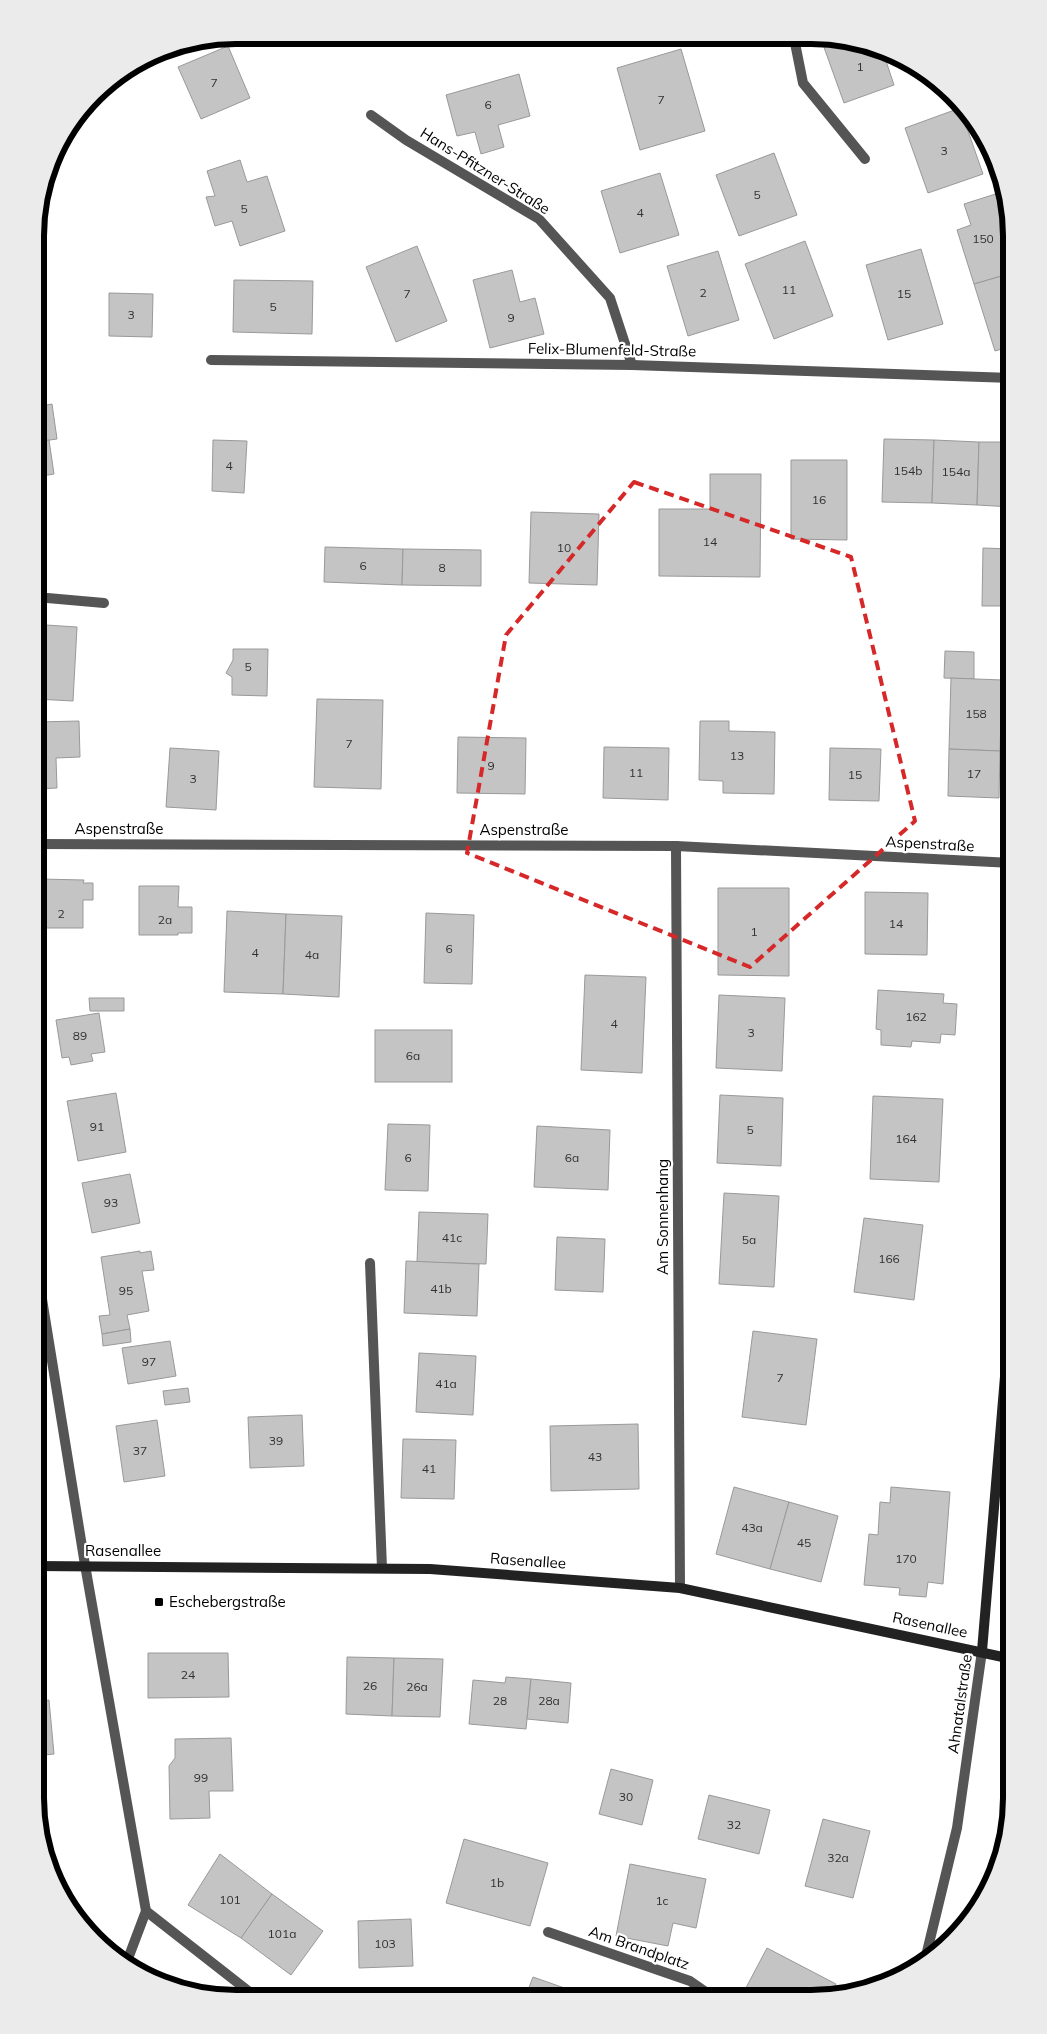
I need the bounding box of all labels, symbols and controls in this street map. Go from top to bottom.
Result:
house number: 1 [856,59,864,74]
house number: 7 [210,75,218,90]
house number: 7 [657,92,665,107]
house number: 6 [484,97,492,112]
street label: Hans-Pfitzner-Straße [417,123,554,218]
house number: 3 [940,143,948,158]
house number: 5 [753,187,761,202]
house number: 5 [240,201,248,216]
house number: 4 [636,205,644,220]
house number: 150 [972,231,994,246]
house number: 11 [782,282,796,297]
house number: 2 [699,285,707,300]
house number: 7 [403,286,411,301]
house number: 15 [897,286,911,301]
house number: 5 [269,299,277,314]
house number: 3 [127,307,135,322]
house number: 9 [507,310,515,325]
street label: Felix-Blumenfeld-Straße [528,339,696,360]
house number: 4 [225,458,233,473]
house number: 154b [894,463,922,478]
house number: 154a [942,464,970,479]
house number: 16 [812,492,826,507]
house number: 14 [703,534,717,549]
house number: 10 [557,540,571,555]
house number: 6 [359,558,367,573]
house number: 8 [438,560,446,575]
house number: 5 [244,659,252,674]
house number: 158 [965,706,987,721]
house number: 7 [345,736,353,751]
house number: 13 [730,748,744,763]
house number: 9 [487,758,495,773]
house number: 11 [629,765,643,780]
house number: 17 [967,766,981,781]
house number: 15 [848,767,862,782]
house number: 3 [189,771,197,786]
street label: Aspenstraße [75,819,163,838]
street label: Aspenstraße [480,820,568,839]
street label: Aspenstraße [885,832,975,855]
house number: 2 [57,906,65,921]
house number: 2a [158,912,172,927]
house number: 14 [889,916,903,931]
house number: 1 [750,924,758,939]
house number: 6 [445,941,453,956]
house number: 4 [251,945,259,960]
house number: 4a [305,947,319,962]
house number: 162 [905,1009,927,1024]
house number: 4 [610,1016,618,1031]
house number: 3 [747,1025,755,1040]
house number: 89 [73,1028,87,1043]
house number: 6a [406,1048,420,1063]
house number: 91 [90,1119,104,1134]
house number: 5 [746,1122,754,1137]
house number: 164 [895,1131,917,1146]
house number: 6 [404,1150,412,1165]
house number: 6a [565,1150,579,1165]
street label: Am Sonnenhang [653,1159,672,1275]
house number: 93 [104,1195,118,1210]
house number: 41c [442,1230,462,1245]
house number: 5a [742,1232,756,1247]
house number: 166 [878,1251,900,1266]
house number: 41b [430,1281,452,1296]
house number: 95 [119,1283,133,1298]
house number: 97 [142,1354,156,1369]
house number: 7 [776,1370,784,1385]
house number: 41a [435,1376,457,1391]
house number: 39 [269,1433,283,1448]
house number: 37 [133,1443,147,1458]
house number: 43 [588,1449,602,1464]
house number: 41 [422,1461,436,1476]
house number: 43a [741,1520,763,1535]
house number: 45 [797,1535,811,1550]
street label: Rasenallee [85,1541,161,1560]
street label: Rasenallee [489,1548,567,1573]
house number: 170 [895,1551,917,1566]
place label: Eschebergstraße [169,1592,286,1611]
marker: Eschebergstraße [153,1596,165,1608]
street label: Rasenallee [891,1607,969,1642]
street label: Ahnatalstraße [943,1653,976,1755]
house number: 24 [181,1667,195,1682]
house number: 26 [363,1678,377,1693]
house number: 26a [406,1679,428,1694]
house number: 28 [493,1693,507,1708]
house number: 28a [538,1693,560,1708]
house number: 99 [194,1770,208,1785]
house number: 30 [619,1789,633,1804]
house number: 32 [727,1817,741,1832]
house number: 32a [827,1850,849,1865]
house number: 1b [490,1875,504,1890]
house number: 101 [219,1892,241,1907]
house number: 1c [655,1893,669,1908]
street label: Am Brandplatz [586,1921,692,1974]
house number: 101a [268,1926,296,1941]
house number: 103 [374,1936,396,1951]

